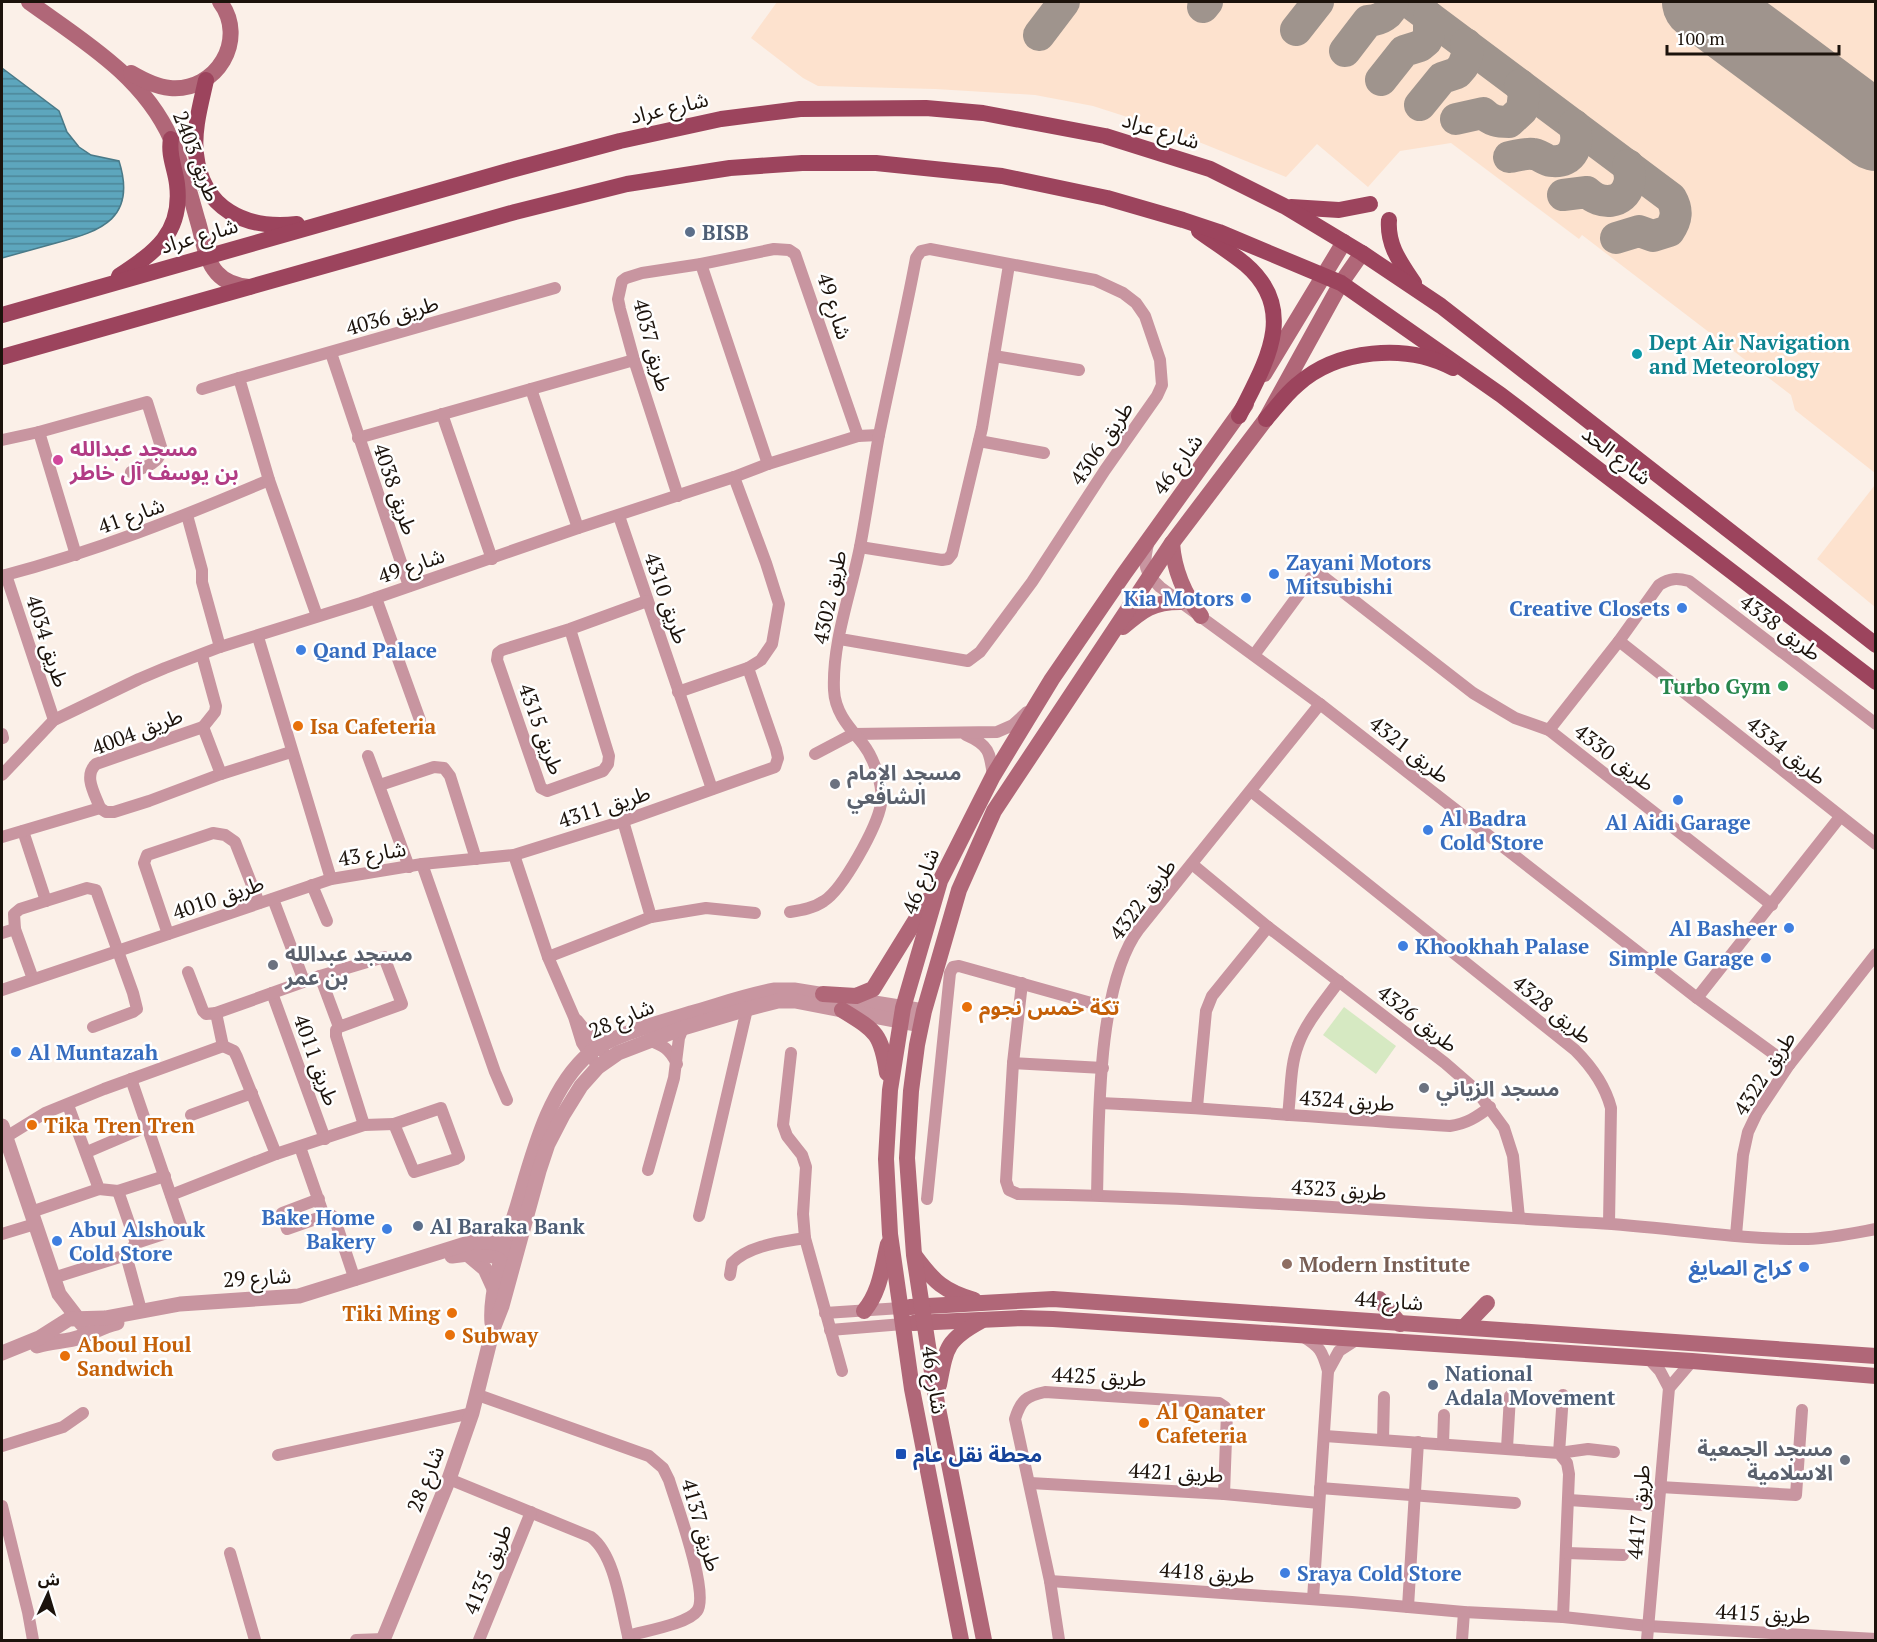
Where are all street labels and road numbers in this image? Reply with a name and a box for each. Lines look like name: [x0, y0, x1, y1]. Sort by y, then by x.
street label: شارع عراد: [627, 84, 711, 132]
street label: شارع عراد: [1118, 105, 1203, 157]
street label: طريق 2403: [167, 107, 227, 205]
street label: شارع عراد: [157, 211, 242, 261]
street label: شارع 49: [809, 269, 859, 343]
street label: طريق 4036: [342, 288, 442, 342]
street label: طريق 4037: [627, 295, 679, 395]
street label: طريق 4306: [1063, 396, 1139, 490]
street label: شارع الحد: [1575, 419, 1658, 493]
street label: شارع 46: [1146, 428, 1210, 501]
street label: طريق 4038: [367, 440, 425, 538]
street label: شارع 41: [94, 490, 169, 542]
street label: شارع 49: [374, 541, 449, 591]
street label: طريق 4302: [805, 548, 853, 646]
street label: طريق 4310: [638, 549, 696, 647]
street label: طريق 4338: [1735, 587, 1827, 667]
street label: طريق 4034: [20, 591, 76, 691]
street label: طريق 4315: [513, 680, 571, 778]
street label: طريق 4004: [88, 701, 186, 761]
street label: طريق 4321: [1364, 709, 1456, 789]
street label: طريق 4334: [1741, 709, 1833, 791]
street label: طريق 4330: [1569, 717, 1661, 797]
street label: طريق 4311: [554, 778, 654, 834]
street label: شارع 43: [336, 834, 408, 874]
street label: شارع 46: [895, 844, 947, 919]
street label: طريق 4322: [1102, 853, 1182, 945]
street label: طريق 4010: [169, 868, 267, 926]
street label: طريق 4328: [1507, 968, 1599, 1050]
street label: طريق 4326: [1372, 978, 1464, 1058]
street label: شارع 28: [584, 992, 659, 1046]
street label: طريق 4011: [288, 1011, 346, 1109]
street label: طريق 4322: [1726, 1026, 1802, 1120]
street label: طريق 4324: [1299, 1083, 1395, 1117]
street label: طريق 4323: [1291, 1172, 1387, 1206]
street label: شارع 29: [222, 1261, 292, 1295]
street label: شارع 44: [1354, 1284, 1424, 1318]
street label: شارع 46: [914, 1344, 954, 1416]
street label: طريق 4425: [1051, 1360, 1147, 1392]
street label: شارع 28: [400, 1442, 452, 1517]
street label: طريق 4421: [1128, 1456, 1224, 1488]
street label: طريق 4417: [1620, 1463, 1656, 1561]
street label: طريق 4137: [675, 1475, 729, 1575]
street label: طريق 4135: [456, 1520, 518, 1618]
street label: طريق 4418: [1159, 1555, 1255, 1589]
street label: طريق 4415: [1715, 1597, 1811, 1629]

